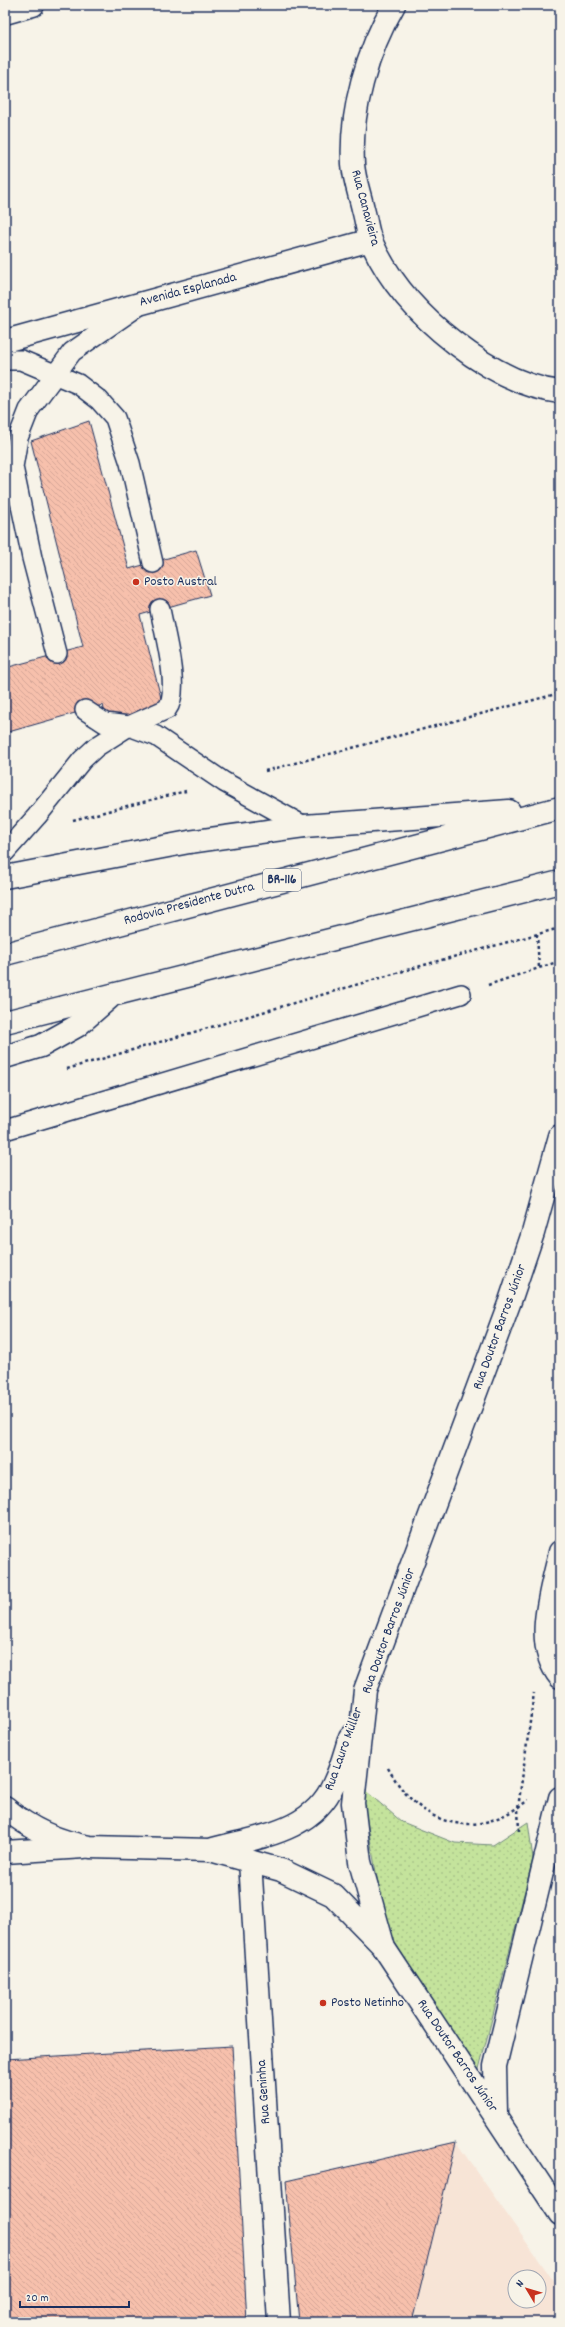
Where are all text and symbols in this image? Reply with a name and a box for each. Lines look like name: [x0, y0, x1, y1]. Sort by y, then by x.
street label: Rua Canavieira: [345, 168, 385, 249]
street label: Avenida Esplanada: [137, 267, 239, 313]
place label: Posto Austral: [144, 572, 218, 592]
marker: Posto Austral: [131, 577, 141, 587]
road number: BR-116: [263, 869, 301, 891]
street label: Rodovia Presidente Dutra: [122, 877, 257, 931]
street label: Rua Doutor Barros Júnior: [468, 1261, 532, 1393]
street label: Rua Doutor Barros Júnior: [357, 1565, 421, 1697]
street label: Rua Lauro Müller: [320, 1704, 369, 1794]
place label: Posto Netinho: [331, 1993, 404, 2013]
street label: Rua Doutor Barros Júnior: [412, 1996, 503, 2117]
marker: Posto Netinho: [318, 1998, 328, 2008]
street label: Rua Geninha: [252, 2059, 276, 2125]
north arrow: [507, 2269, 547, 2309]
text: N: [513, 2277, 529, 2291]
scale bar: [20, 2283, 129, 2309]
text: 20 m: [26, 2290, 49, 2307]

